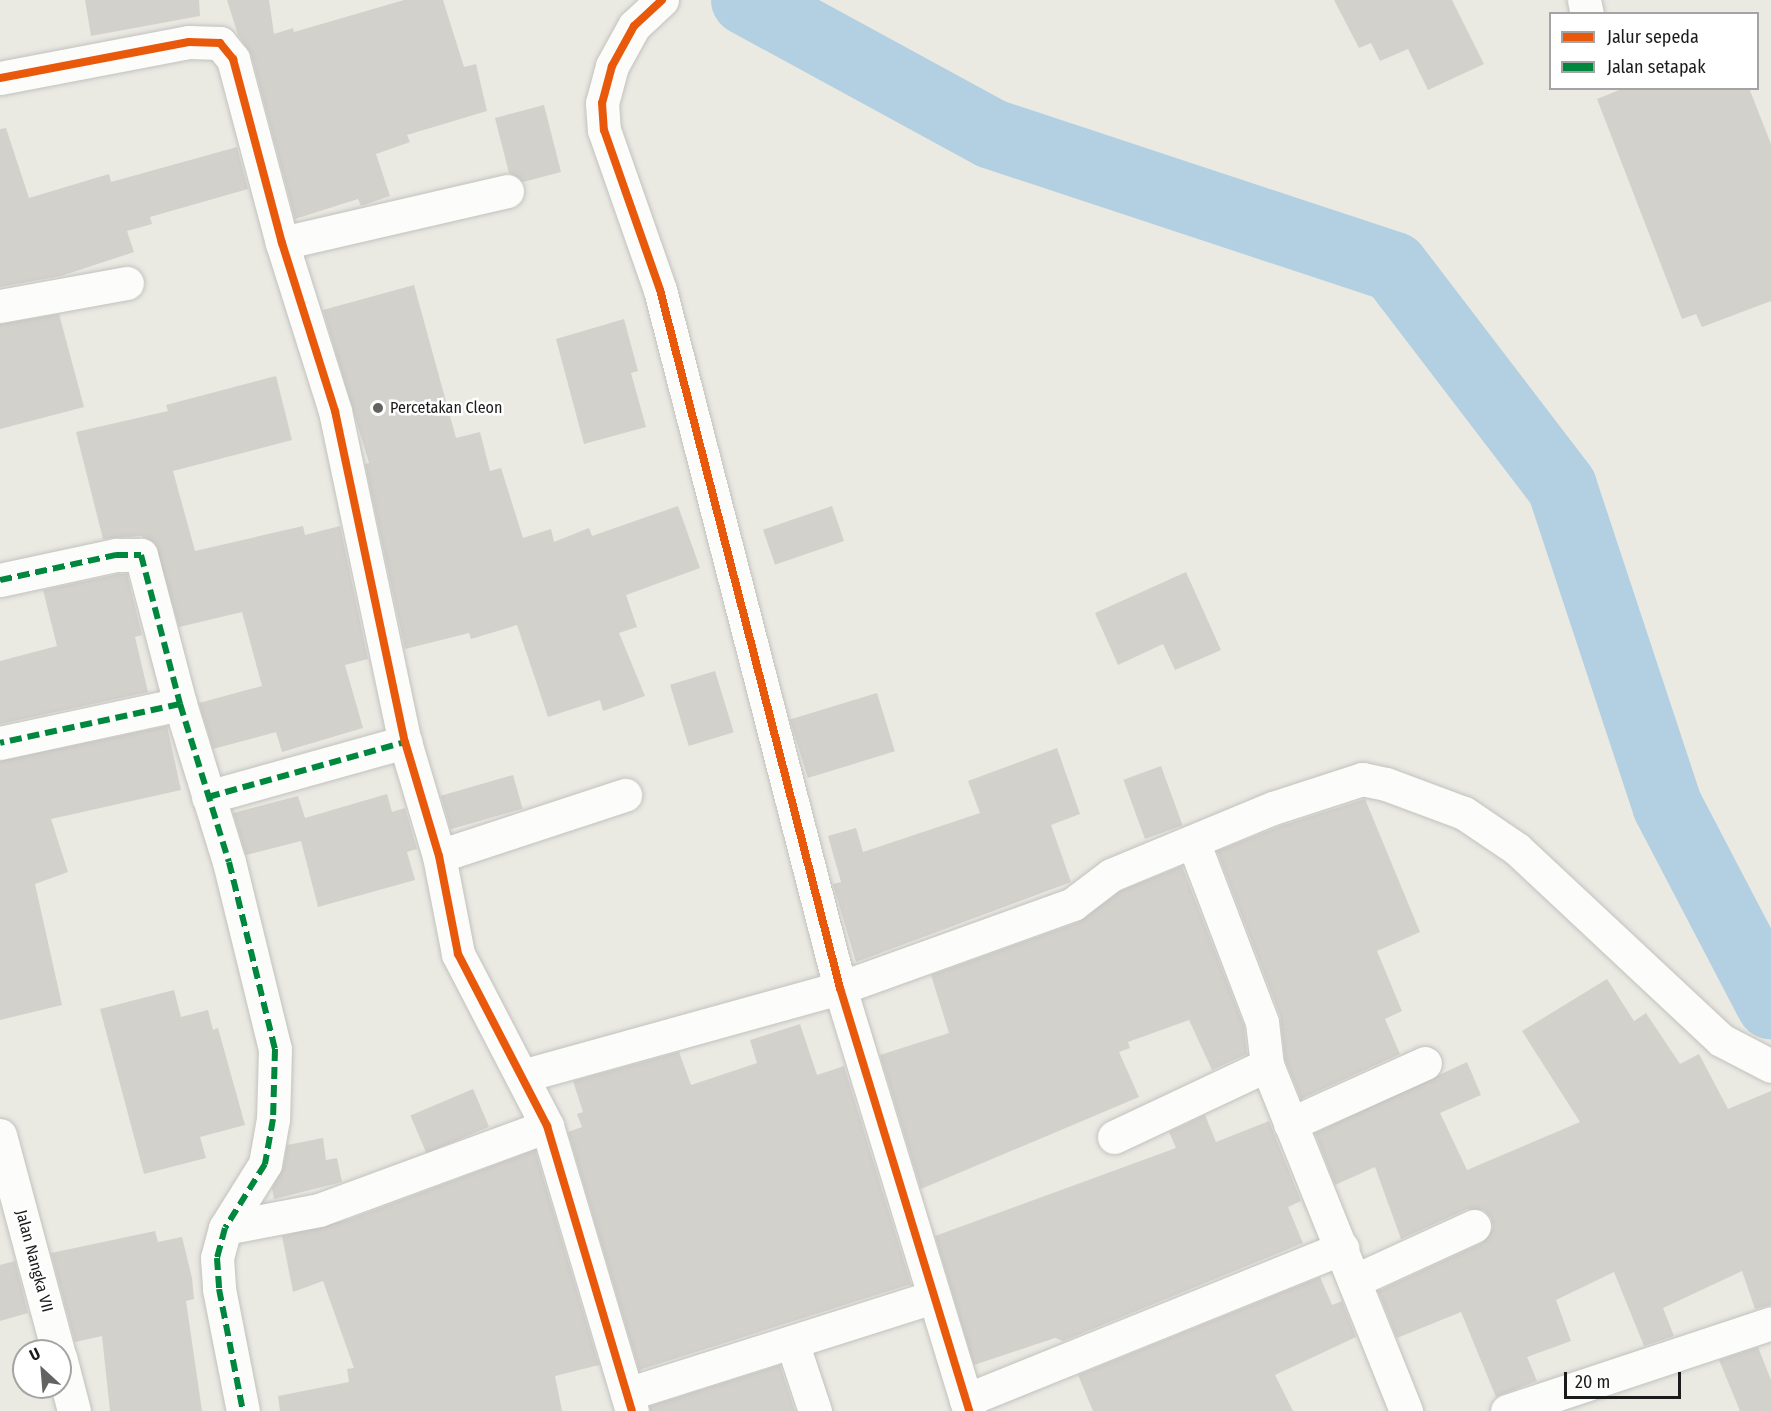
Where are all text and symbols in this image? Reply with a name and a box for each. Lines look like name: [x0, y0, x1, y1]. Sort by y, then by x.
legend: [1549, 12, 1759, 90]
text: Jalur sepeda: [1607, 26, 1699, 48]
text: Jalan setapak: [1607, 56, 1706, 78]
place label: Percetakan Cleon: [390, 398, 502, 418]
marker: Percetakan Cleon: [371, 401, 385, 415]
street label: Jalan Nangka VII: [11, 1208, 57, 1314]
north arrow: [12, 1339, 72, 1399]
text: U: [26, 1344, 43, 1365]
scale bar: [1567, 1360, 1684, 1398]
text: 20 m: [1575, 1371, 1610, 1393]

